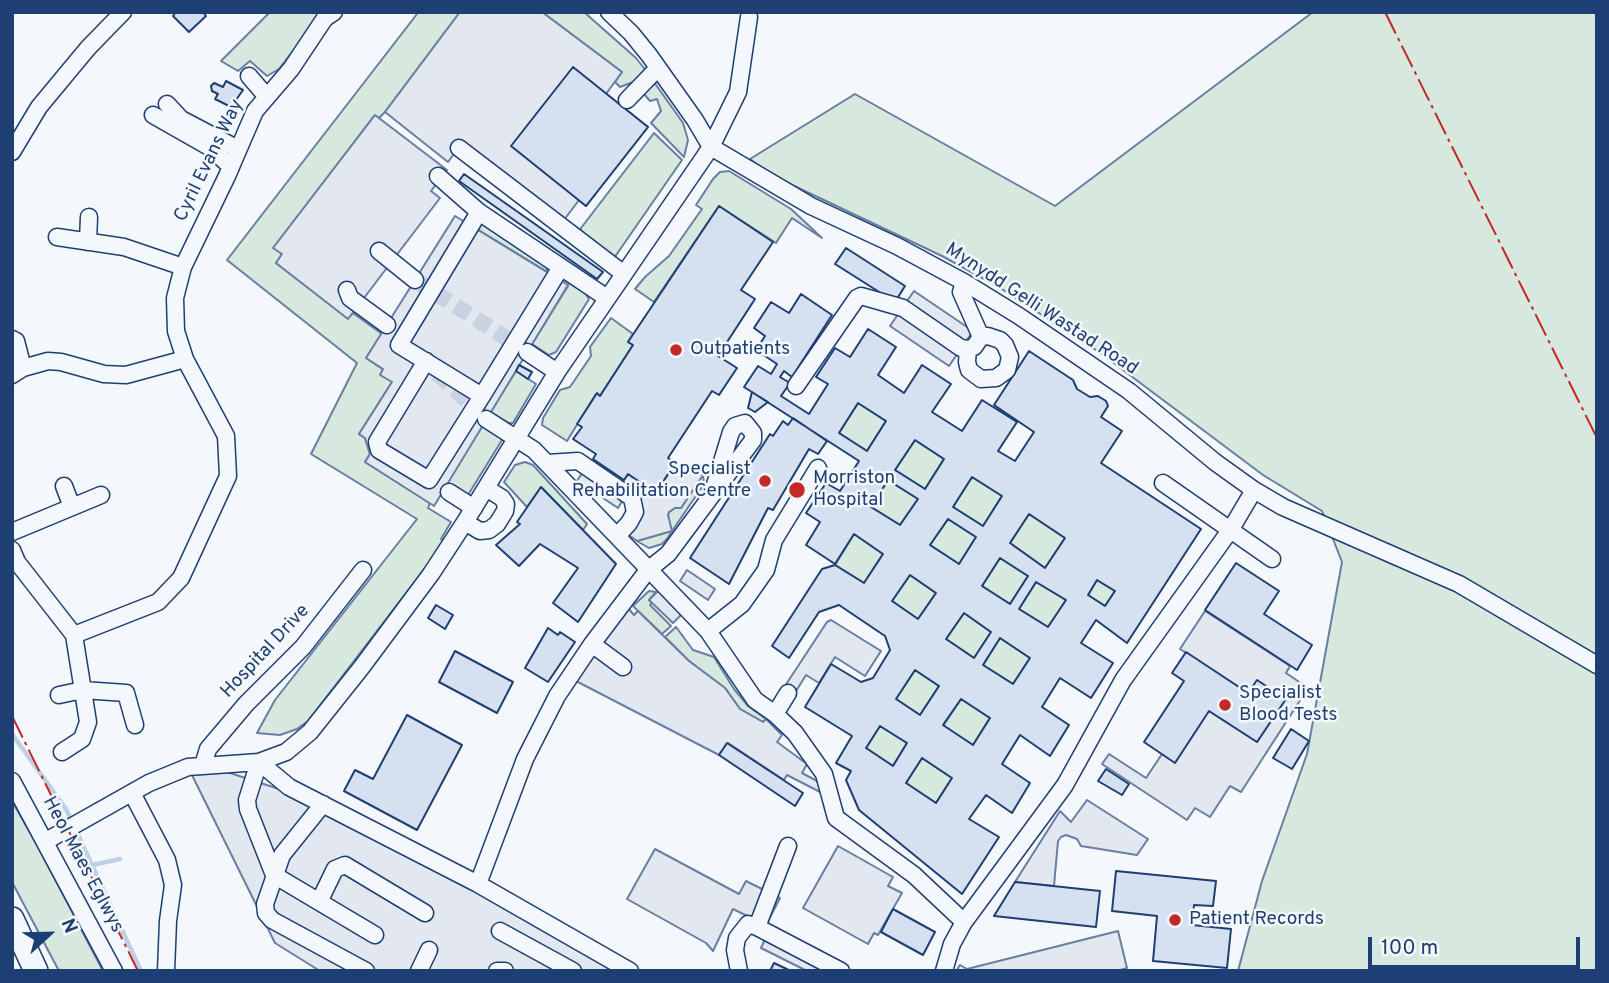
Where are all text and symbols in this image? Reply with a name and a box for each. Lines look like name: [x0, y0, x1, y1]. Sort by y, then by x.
street label: Cyril Evans Way: [171, 96, 249, 226]
street label: Mynydd Gelli Wastad Road: [940, 239, 1142, 381]
place label: Outpatients: [690, 339, 790, 361]
marker: Outpatients: [668, 342, 684, 358]
place label: Specialist Rehabilitation Centre: [572, 459, 751, 503]
place label: Morriston Hospital: [813, 468, 895, 512]
marker: Specialist Rehabilitation Centre: [757, 473, 773, 489]
marker: Morriston Hospital: [787, 480, 807, 500]
street label: Hospital Drive: [217, 600, 315, 704]
place label: Specialist Blood Tests: [1239, 683, 1337, 727]
marker: Specialist Blood Tests: [1217, 697, 1233, 713]
street label: Heol Maes Eglwys: [37, 793, 127, 937]
north arrow: [14, 899, 84, 969]
place label: Patient Records: [1189, 909, 1324, 931]
marker: Patient Records: [1167, 912, 1183, 928]
text: N: [55, 915, 82, 937]
scale bar: [1371, 923, 1583, 967]
text: 100 m: [1381, 935, 1438, 962]

